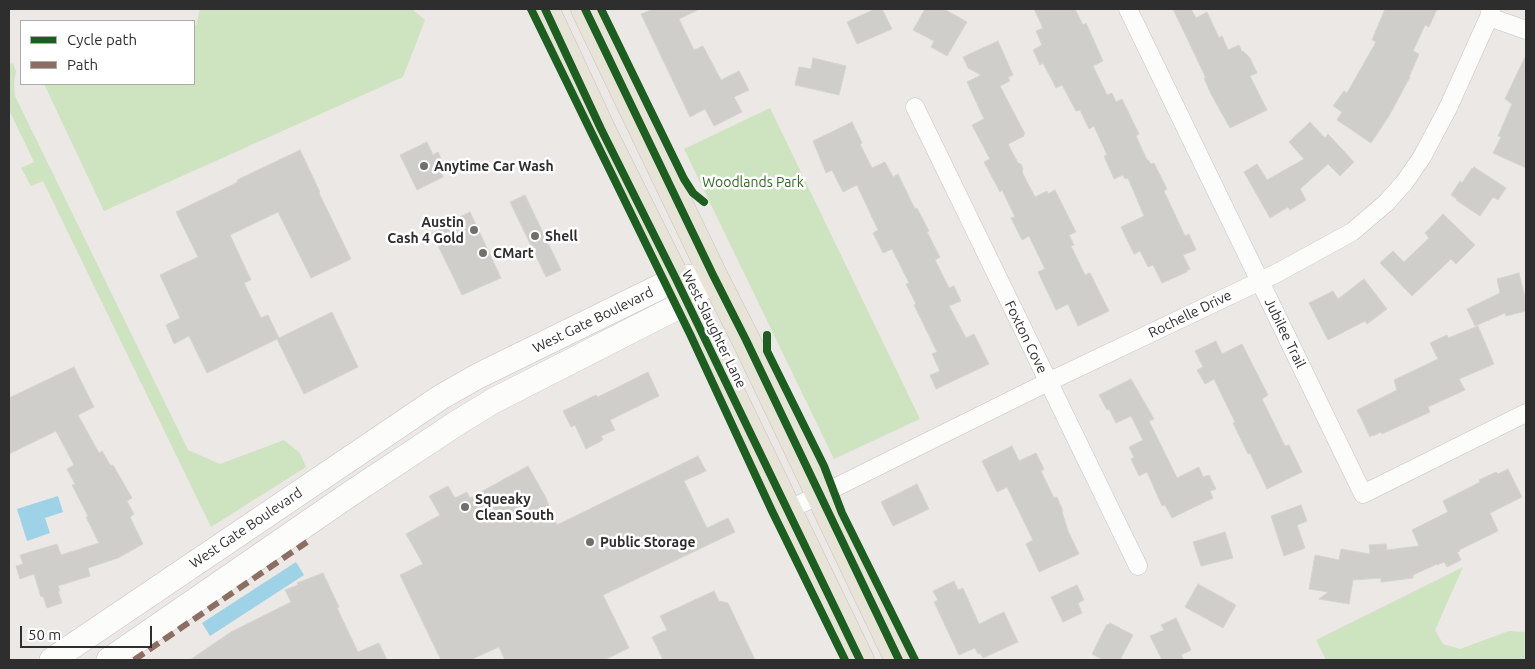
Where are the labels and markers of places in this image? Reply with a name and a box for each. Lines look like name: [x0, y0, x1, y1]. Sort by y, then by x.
place label: Anytime Car Wash: [434, 158, 554, 174]
marker: Anytime Car Wash: [418, 160, 430, 172]
place label: Austin Cash 4 Gold: [387, 214, 464, 246]
marker: Austin Cash 4 Gold: [468, 224, 480, 236]
place label: Shell: [545, 228, 578, 244]
marker: Shell: [529, 230, 541, 242]
place label: CMart: [493, 245, 534, 261]
marker: CMart: [477, 247, 489, 259]
place label: Squeaky Clean South: [475, 491, 554, 524]
marker: Squeaky Clean South: [459, 501, 471, 513]
place label: Public Storage: [600, 534, 696, 550]
marker: Public Storage: [584, 536, 596, 548]

